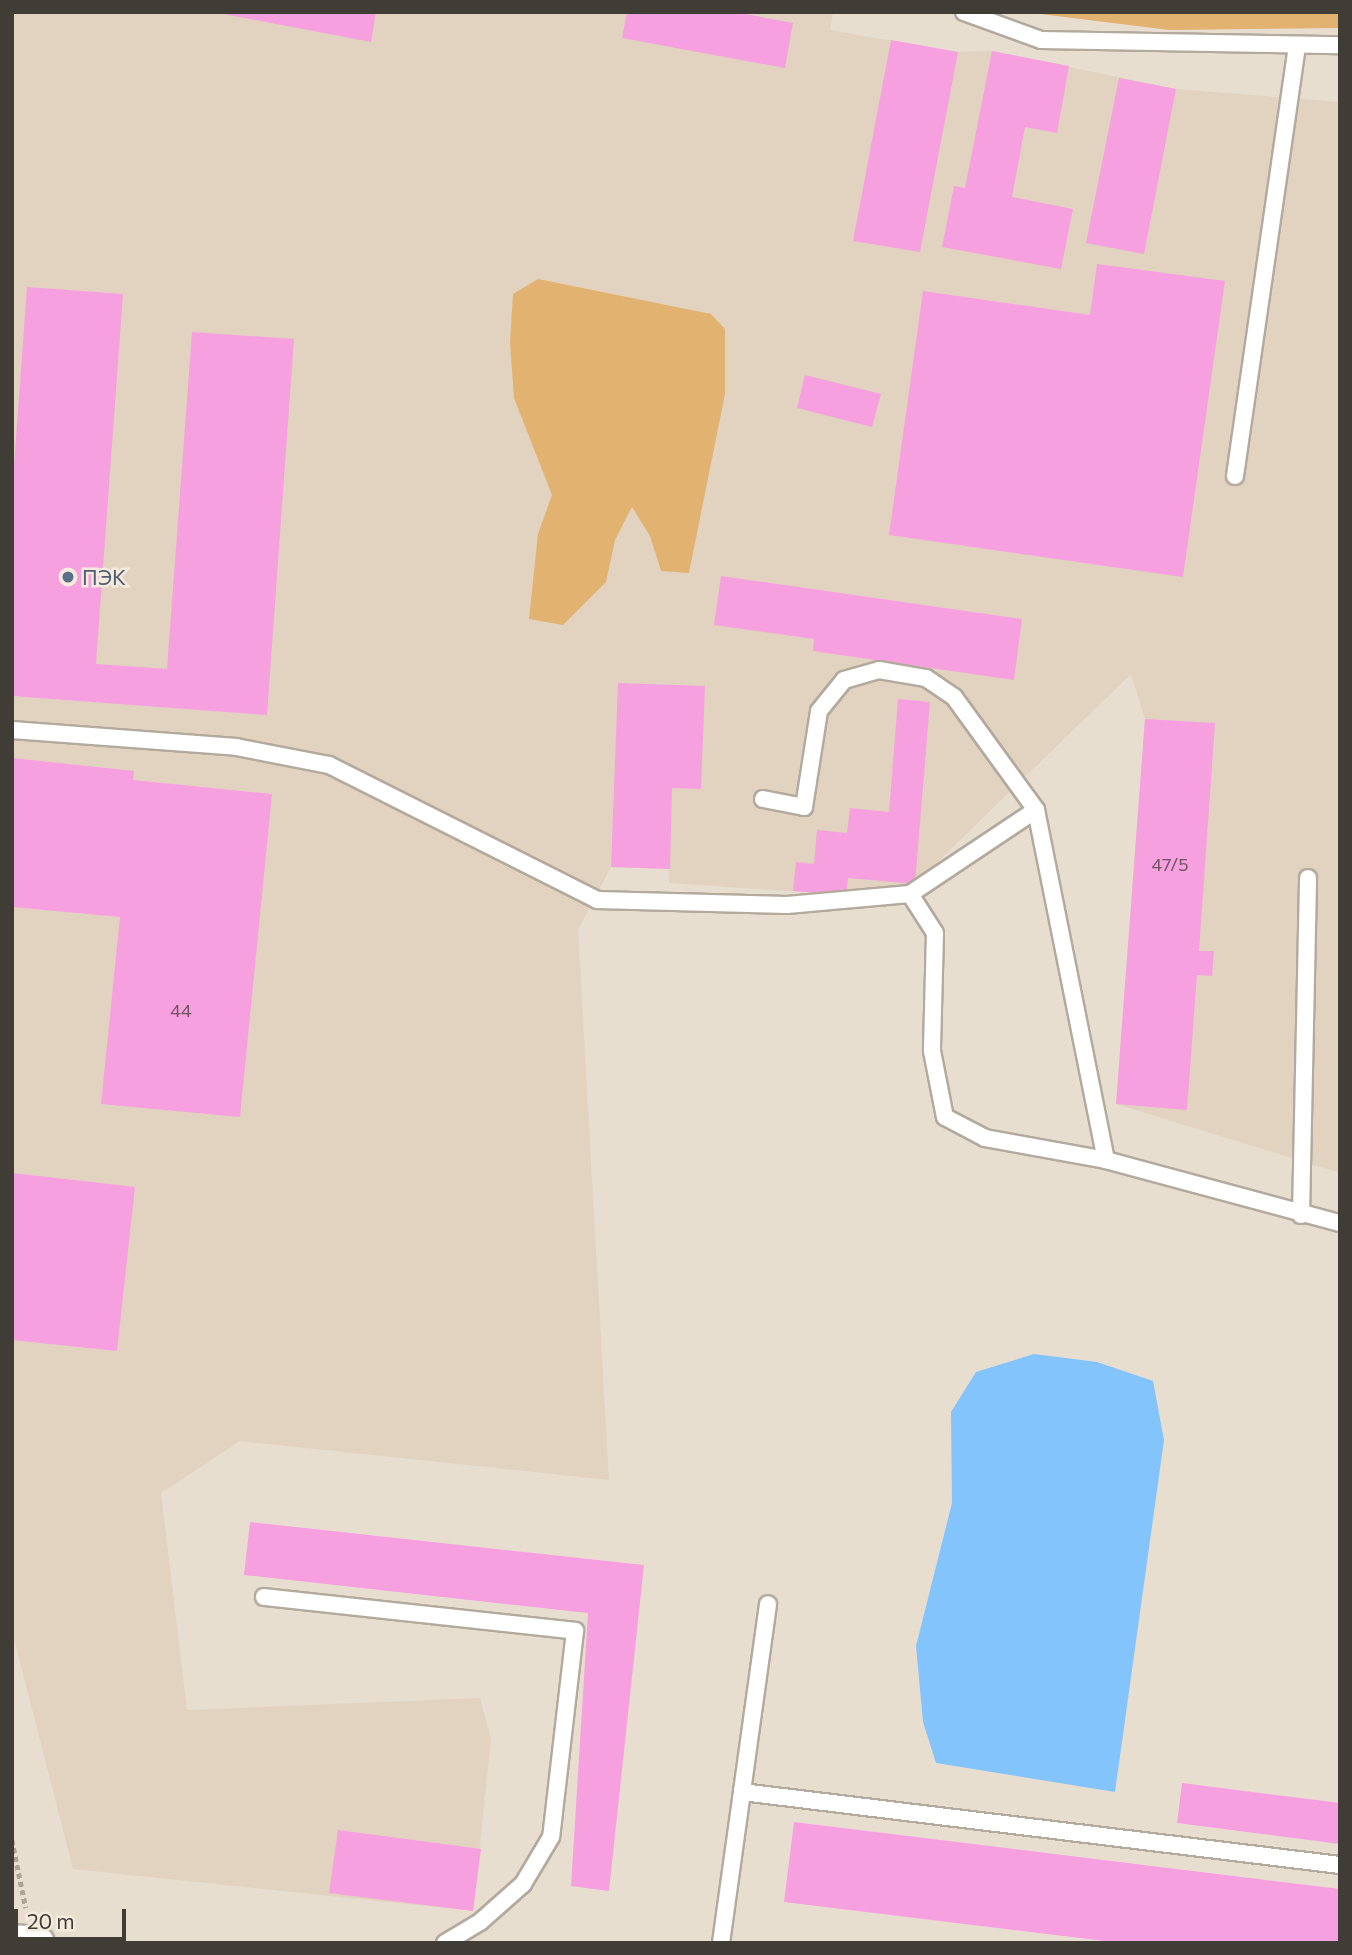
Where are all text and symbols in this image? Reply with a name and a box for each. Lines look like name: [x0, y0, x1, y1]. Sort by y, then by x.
place label: ПЭК: [82, 564, 126, 590]
marker: ПЭК: [60, 569, 76, 585]
house number: 47/5: [1152, 853, 1188, 875]
house number: 44: [170, 999, 192, 1021]
scale bar: [18, 1896, 130, 1940]
text: 20 m: [27, 1908, 75, 1933]

